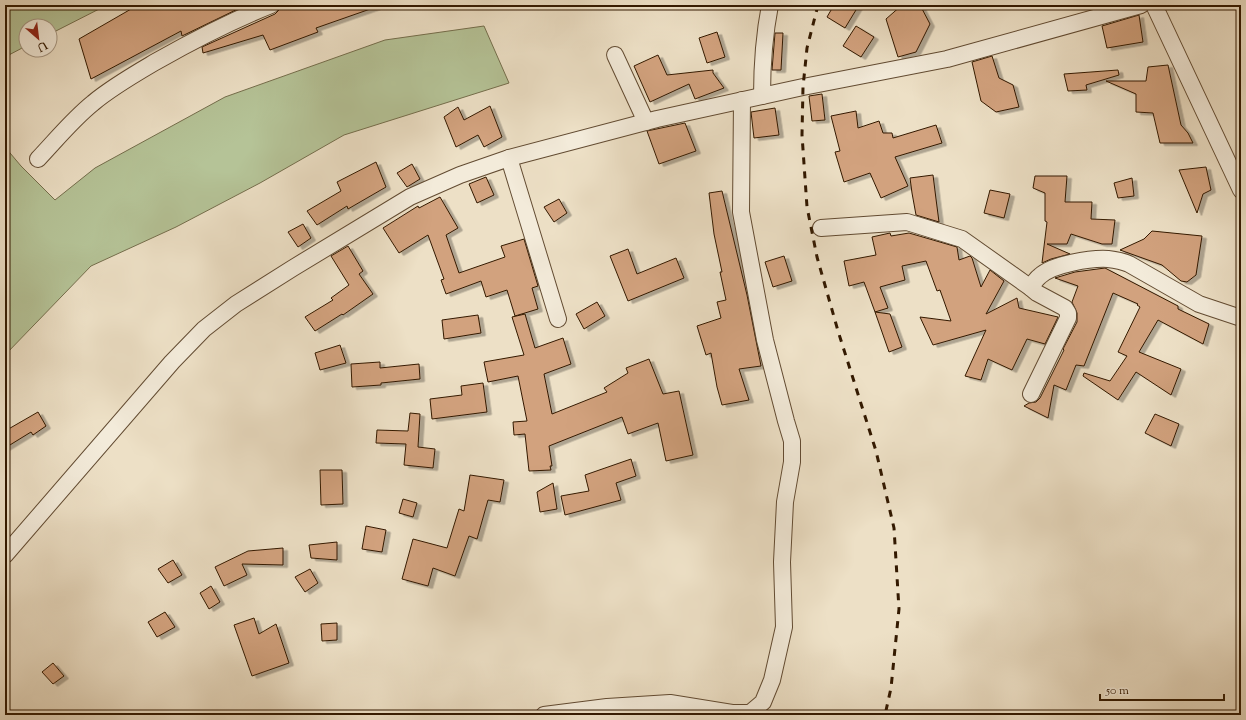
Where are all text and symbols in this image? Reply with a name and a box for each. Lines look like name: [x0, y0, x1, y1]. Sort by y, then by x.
north arrow: [18, 18, 58, 58]
text: U: [34, 36, 51, 55]
scale bar: [1100, 676, 1224, 702]
text: 50 m: [1105, 682, 1129, 700]

